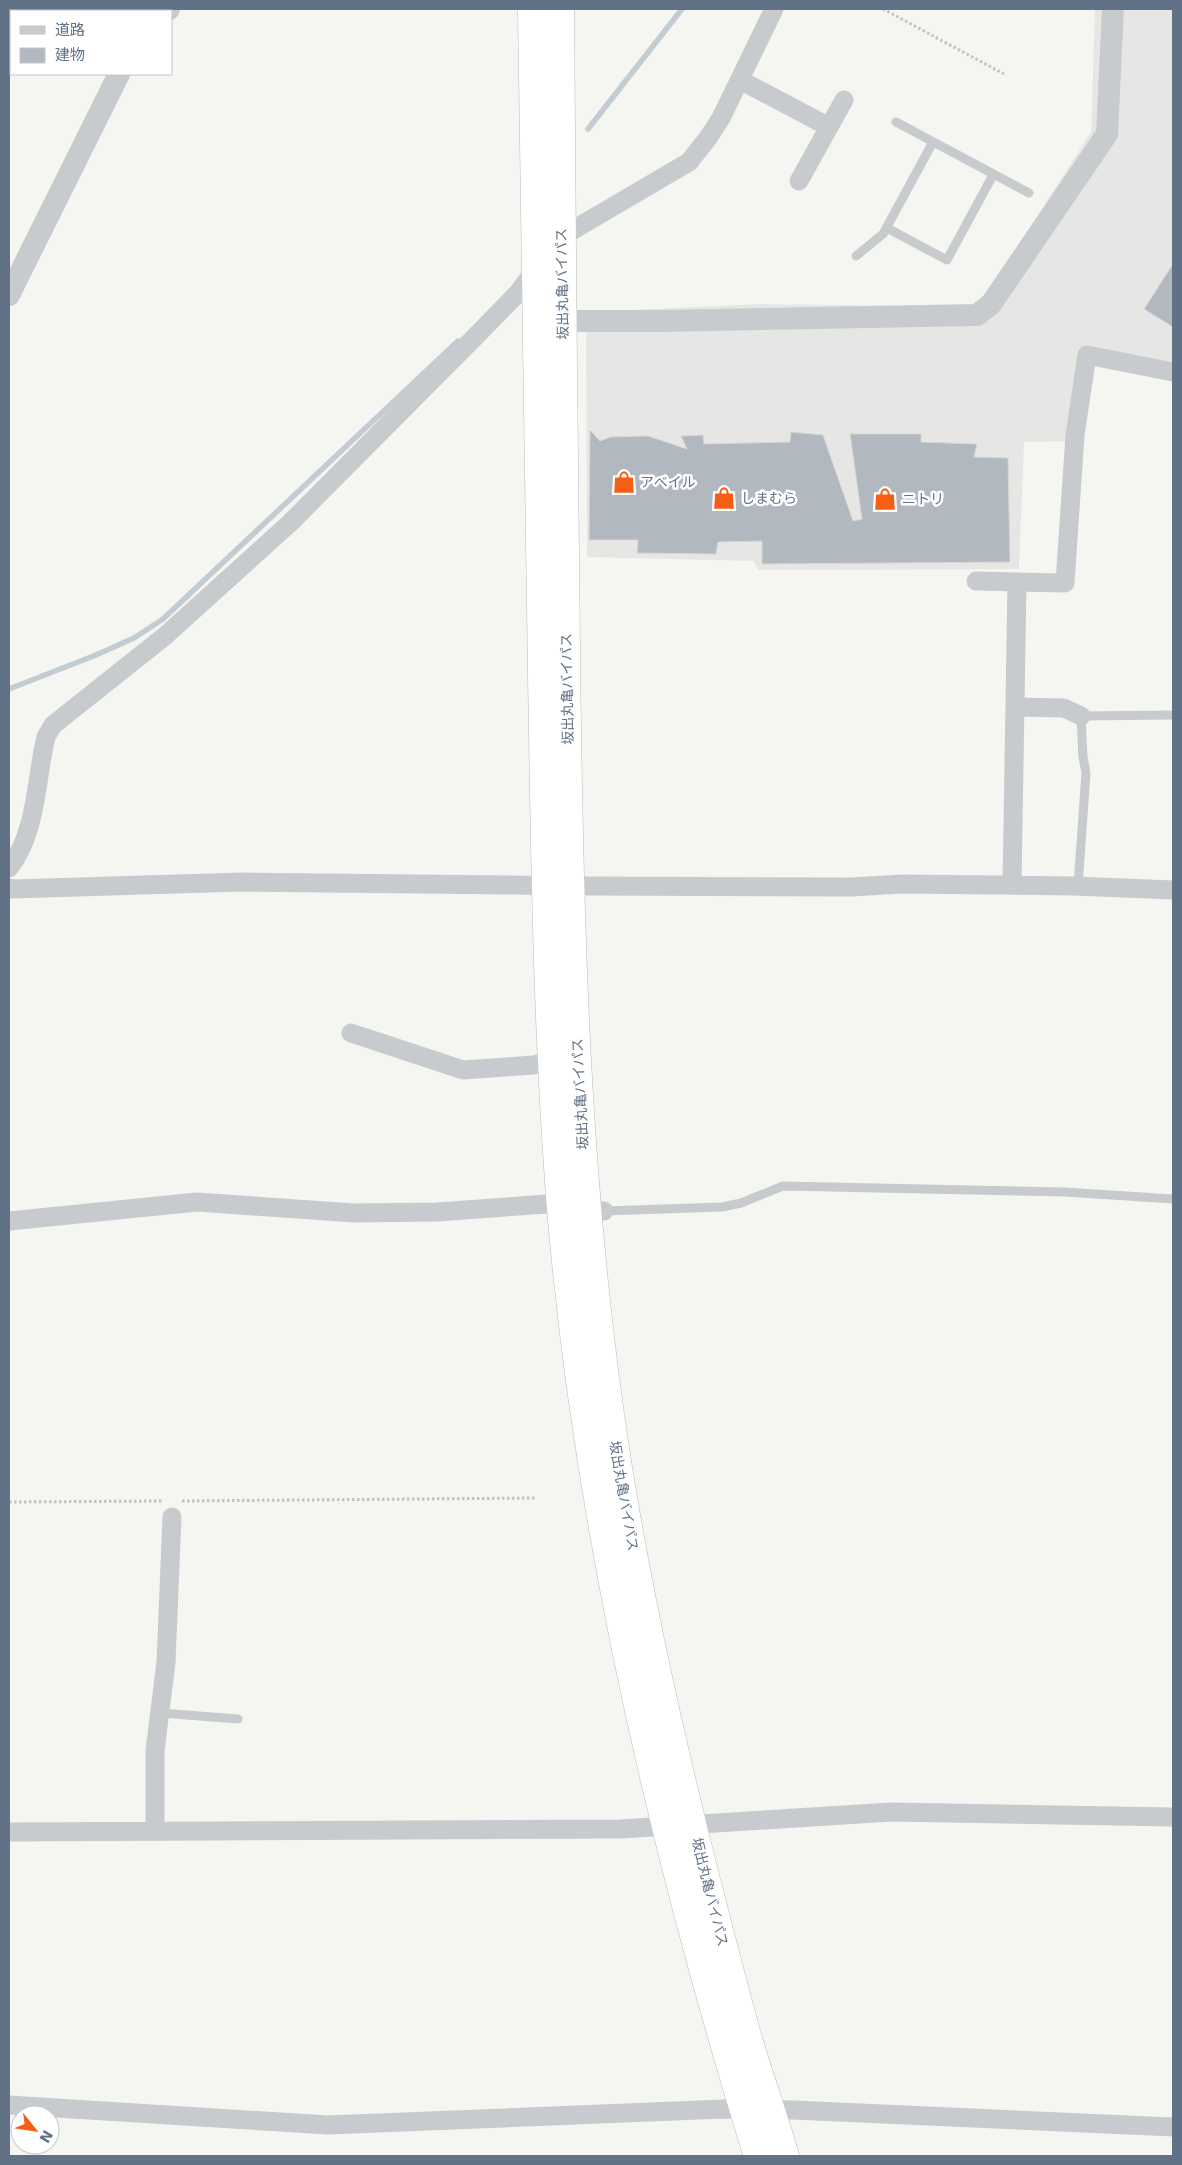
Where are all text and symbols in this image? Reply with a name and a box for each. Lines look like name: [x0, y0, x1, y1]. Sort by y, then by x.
legend: [10, 10, 172, 75]
text: 道路: [55, 21, 85, 39]
text: 建物: [55, 46, 85, 64]
street label: 坂出丸亀バイパス: [553, 228, 571, 340]
shop icon: アベイル: [611, 469, 637, 495]
place label: アベイル: [640, 474, 696, 490]
shop icon: しまむら: [711, 485, 737, 511]
shop icon: ニトリ: [872, 486, 898, 512]
place label: しまむら: [741, 490, 797, 506]
place label: ニトリ: [902, 491, 944, 507]
street label: 坂出丸亀バイパス: [558, 633, 576, 745]
street label: 坂出丸亀バイパス: [569, 1038, 591, 1150]
street label: 坂出丸亀バイパス: [606, 1440, 642, 1552]
street label: 坂出丸亀バイパス: [689, 1836, 731, 1948]
north arrow: [10, 2105, 60, 2155]
text: N: [36, 2127, 56, 2146]

